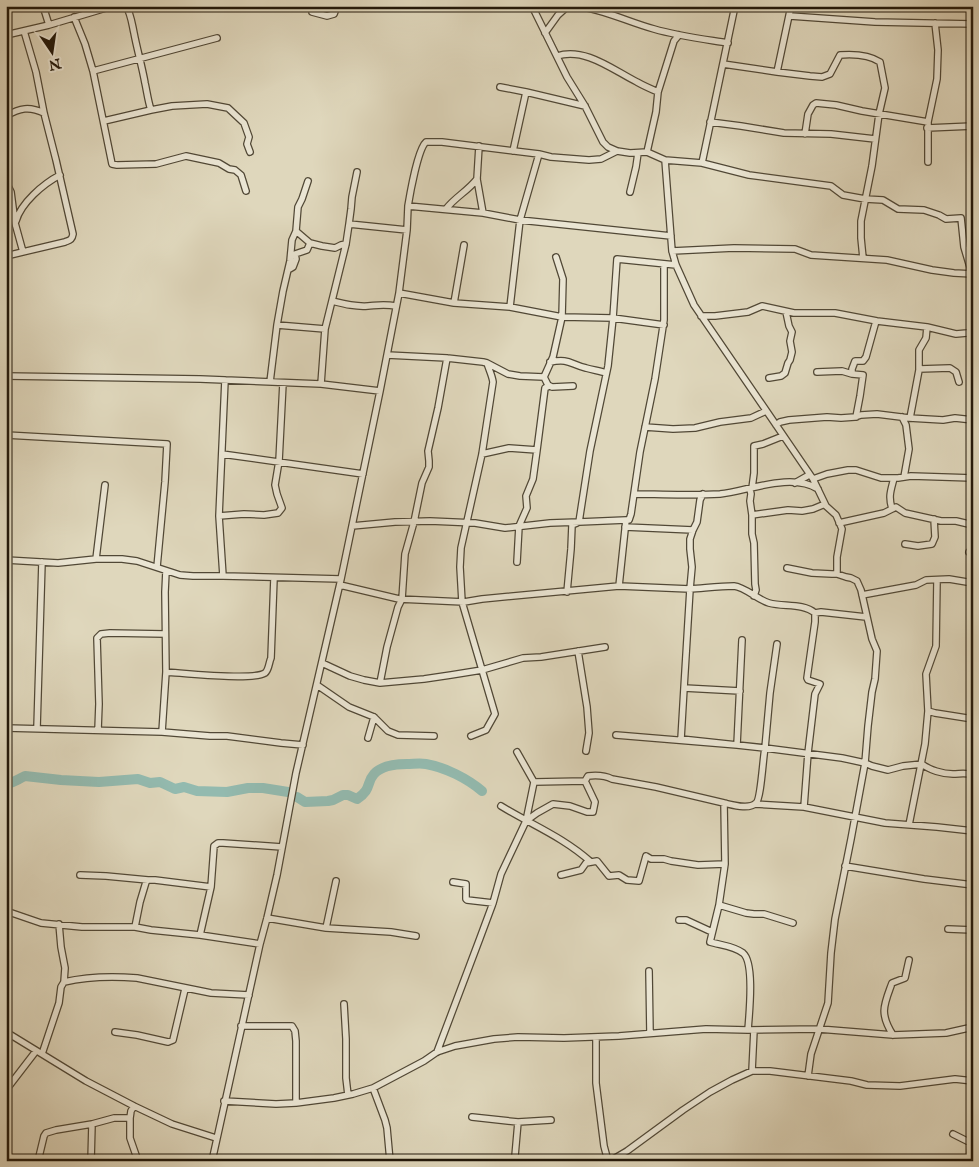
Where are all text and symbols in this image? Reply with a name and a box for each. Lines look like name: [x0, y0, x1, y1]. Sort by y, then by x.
north arrow: [28, 28, 78, 78]
text: N: [47, 53, 64, 74]

